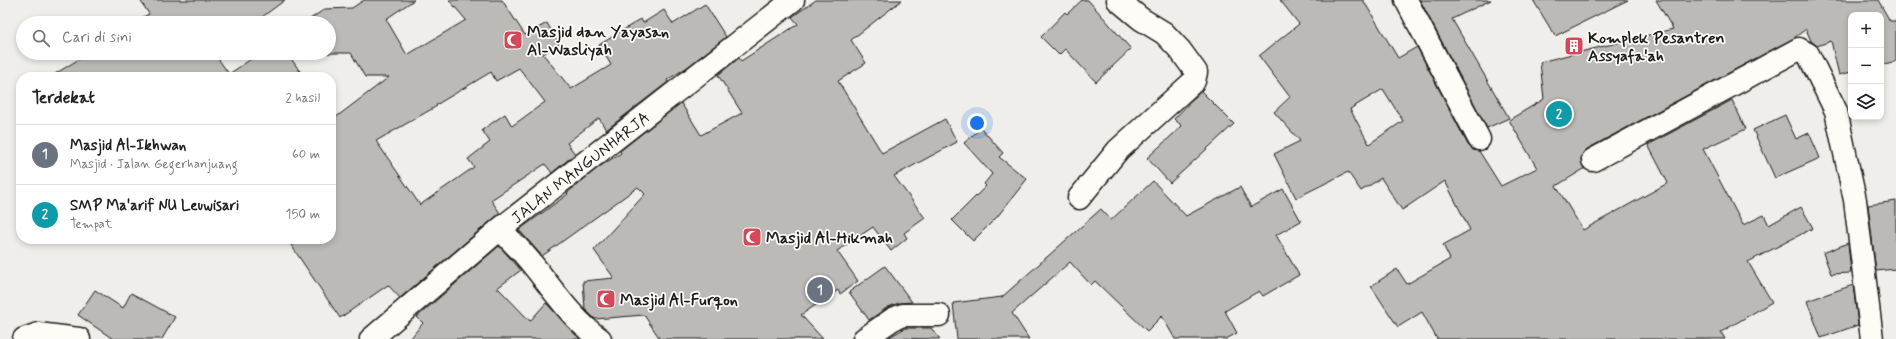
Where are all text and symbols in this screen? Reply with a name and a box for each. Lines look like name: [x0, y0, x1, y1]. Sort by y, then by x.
map controls: [1848, 12, 1884, 120]
button: +: [1848, 12, 1884, 48]
search box: [16, 16, 336, 60]
place label: Masjid dan Yayasan Al-Wasliyah: [527, 22, 669, 61]
icon: search: [30, 27, 52, 49]
text: Cari di sini: [62, 28, 132, 48]
place label: Komplek Pesantren Assyafa'ah: [1588, 28, 1724, 67]
mosque icon: Masjid dan Yayasan Al-Wasliyah: [502, 29, 524, 51]
building icon: Komplek Pesantren Assyafa'ah: [1563, 35, 1585, 57]
button: −: [1848, 48, 1884, 84]
button: layers: [1848, 84, 1884, 120]
text: Terdekat: [32, 87, 95, 109]
text: 2 hasil: [286, 90, 320, 107]
pin: 2: [1546, 99, 1572, 129]
street label: JALAN MANGUNHARJA: [507, 107, 655, 229]
your location: [967, 113, 987, 133]
text: Masjid Al-Ikhwan: [70, 136, 186, 156]
text: 1: [42, 146, 48, 163]
text: 60 m: [292, 146, 320, 163]
text: Masjid · Jalan Gegerhanjuang: [70, 156, 238, 173]
text: SMP Ma'arif NU Leuwisari: [70, 196, 239, 216]
text: 2: [42, 206, 48, 223]
text: 150 m: [286, 206, 320, 223]
text: Tempat: [70, 216, 112, 233]
mosque icon: Masjid Al-Hikmah: [741, 226, 763, 248]
place label: Masjid Al-Hikmah: [766, 228, 893, 249]
pin: 1: [807, 275, 833, 305]
mosque icon: Masjid Al-Furqon: [595, 288, 617, 310]
place label: Masjid Al-Furqon: [620, 290, 738, 311]

